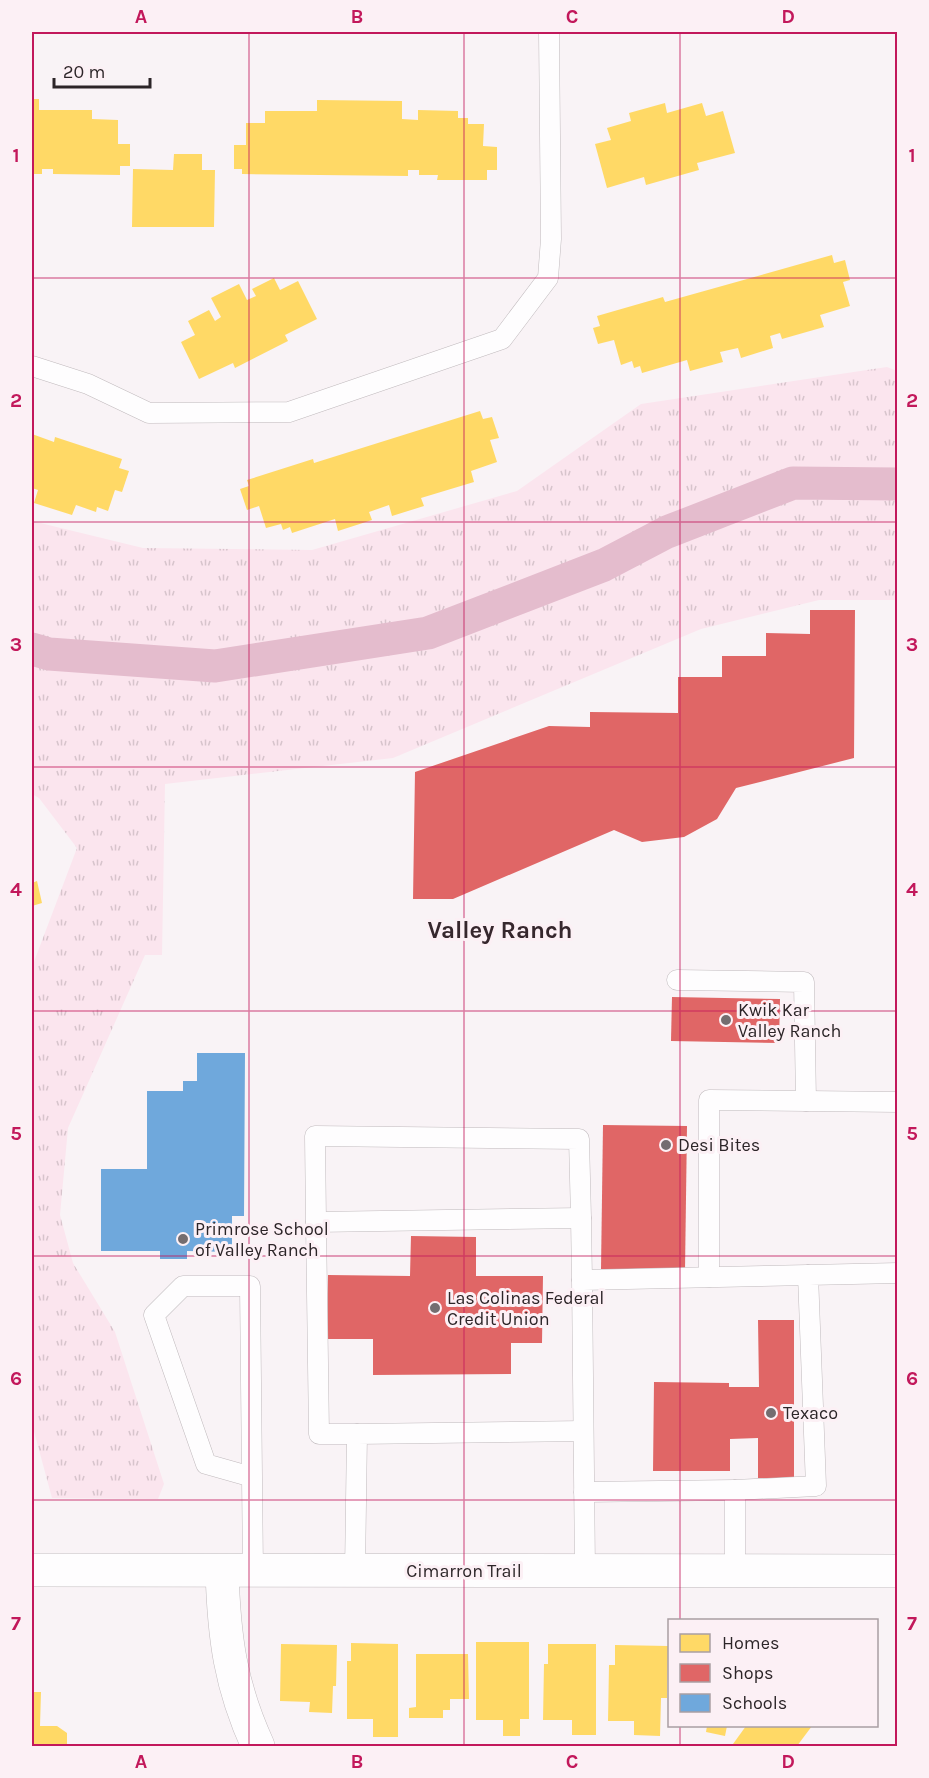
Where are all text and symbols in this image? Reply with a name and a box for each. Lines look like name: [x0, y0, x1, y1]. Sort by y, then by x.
text: A: [135, 5, 148, 28]
text: B: [351, 5, 363, 28]
text: C: [566, 5, 578, 28]
text: D: [781, 5, 795, 28]
scale bar: [54, 51, 150, 89]
text: 20 m: [63, 61, 105, 83]
text: 1: [12, 144, 20, 167]
text: 1: [908, 144, 916, 167]
text: 2: [10, 389, 22, 412]
text: 2: [906, 389, 918, 412]
text: 3: [10, 633, 22, 656]
text: 3: [906, 633, 918, 656]
text: 4: [10, 878, 22, 901]
text: 4: [906, 878, 918, 901]
district label: Valley Ranch: [427, 916, 573, 944]
place label: Kwik Kar Valley Ranch: [738, 999, 841, 1042]
marker: Kwik Kar Valley Ranch: [719, 1013, 733, 1027]
text: 5: [10, 1122, 22, 1145]
text: 5: [906, 1122, 918, 1145]
place label: Desi Bites: [678, 1134, 760, 1156]
marker: Desi Bites: [659, 1138, 673, 1152]
place label: Primrose School of Valley Ranch: [195, 1218, 329, 1261]
marker: Primrose School of Valley Ranch: [176, 1232, 190, 1246]
place label: Las Colinas Federal Credit Union: [447, 1287, 604, 1330]
marker: Las Colinas Federal Credit Union: [428, 1301, 442, 1315]
text: 6: [10, 1367, 22, 1390]
text: 6: [906, 1367, 918, 1390]
place label: Texaco: [783, 1402, 838, 1424]
marker: Texaco: [764, 1406, 778, 1420]
street label: Cimarron Trail: [406, 1560, 522, 1582]
text: 7: [11, 1612, 21, 1635]
text: 7: [907, 1612, 917, 1635]
legend: [668, 1619, 878, 1727]
text: Homes: [722, 1632, 779, 1654]
text: Shops: [722, 1662, 774, 1684]
text: Schools: [722, 1692, 787, 1714]
text: A: [135, 1750, 148, 1773]
text: B: [351, 1750, 363, 1773]
text: C: [566, 1750, 578, 1773]
text: D: [781, 1750, 795, 1773]

